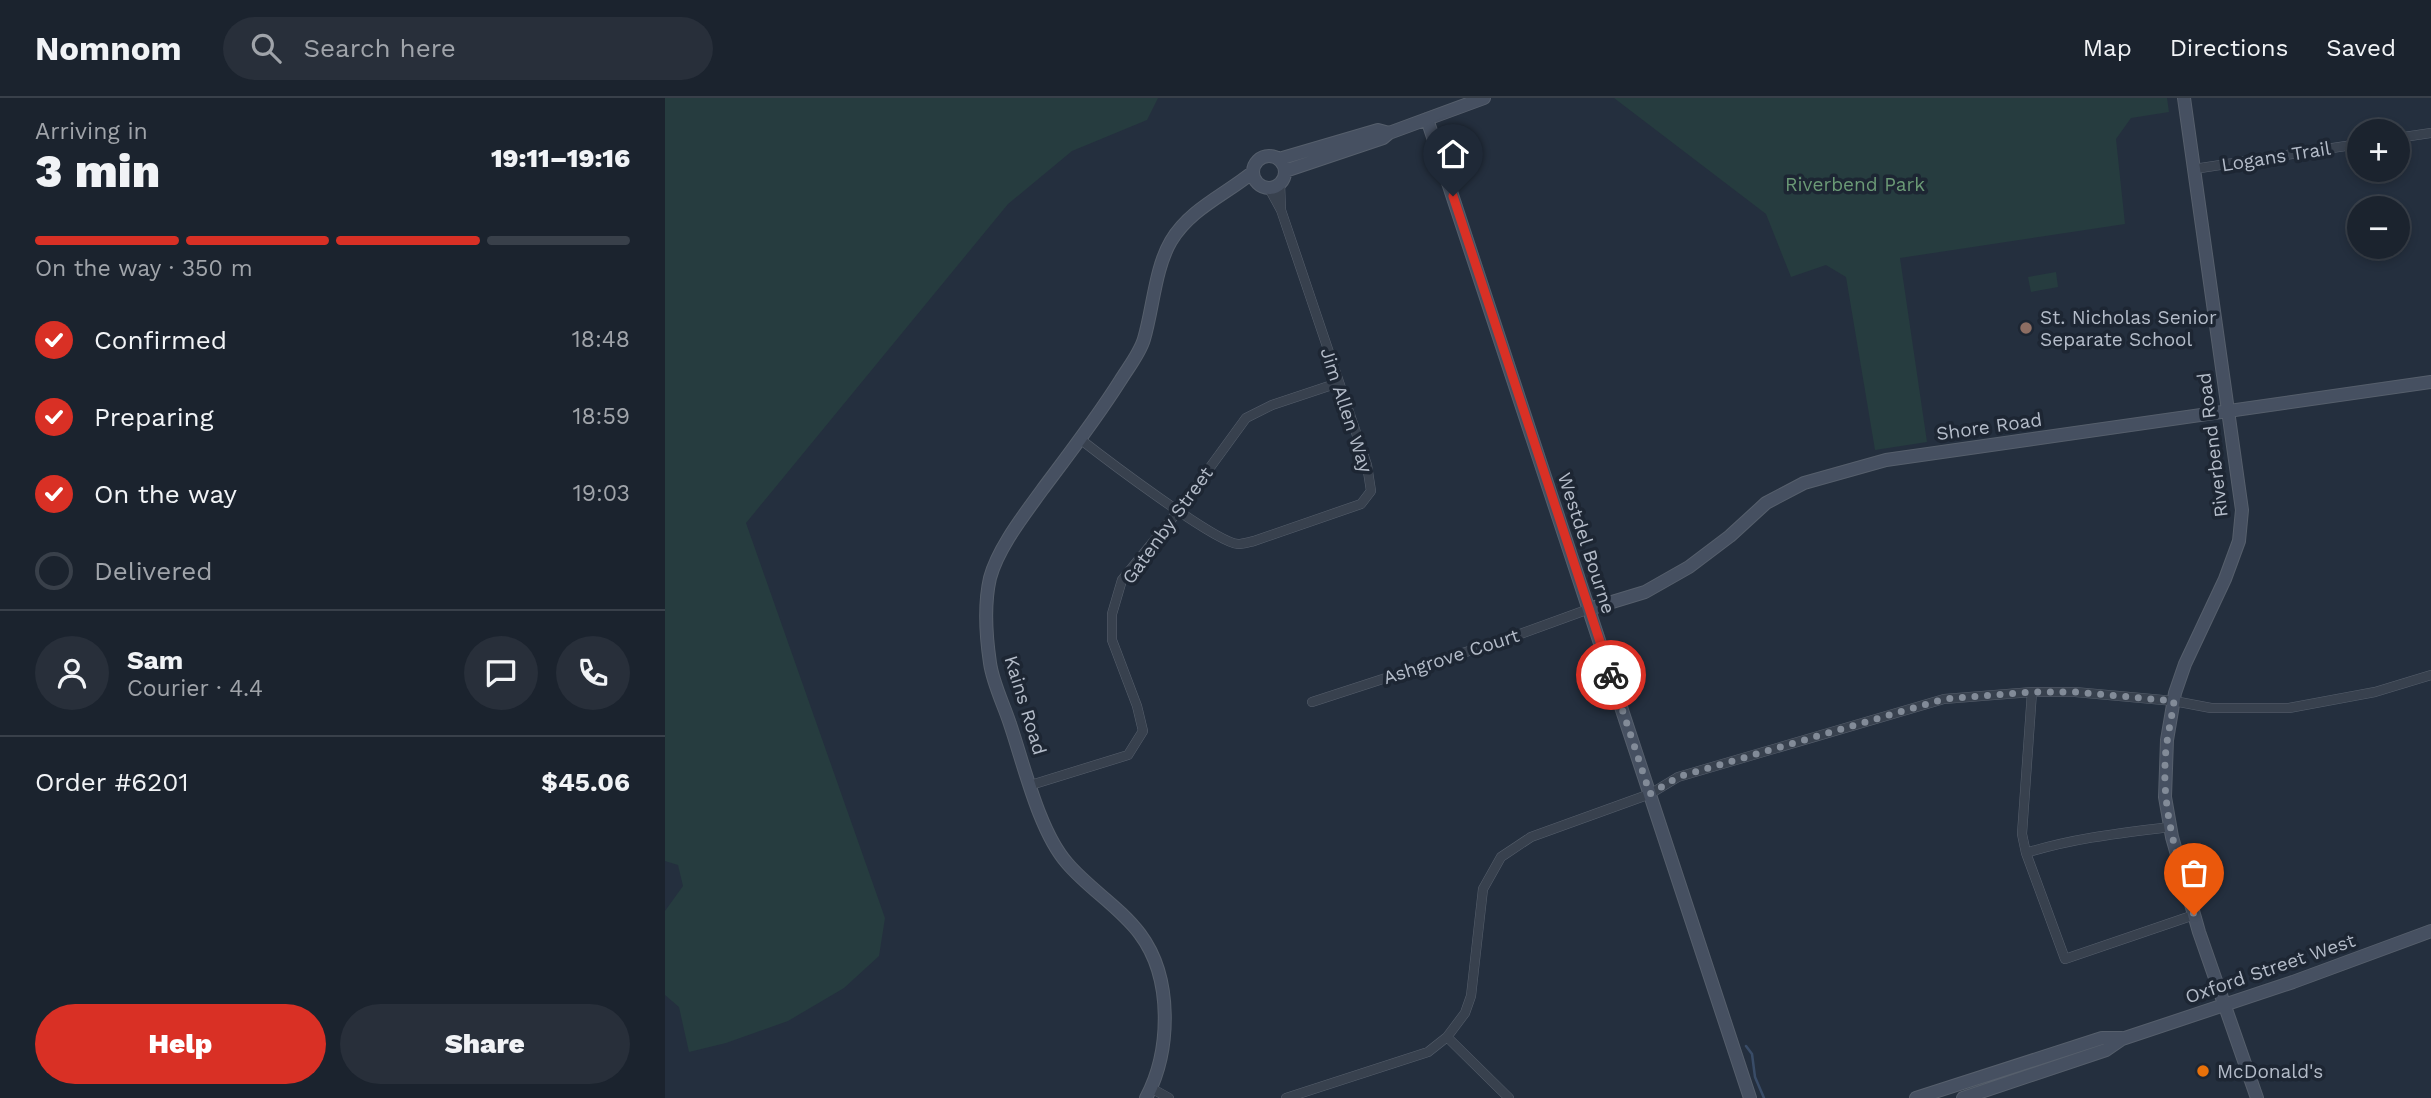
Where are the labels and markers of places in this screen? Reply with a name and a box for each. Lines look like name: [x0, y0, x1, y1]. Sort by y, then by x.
pin: [1423, 124, 1483, 196]
place label: St. Nicholas Senior Separate School: [2040, 306, 2217, 351]
marker: St. Nicholas Senior Separate School: [2018, 320, 2034, 336]
pin: [2164, 843, 2224, 915]
place label: McDonald's: [2217, 1060, 2323, 1083]
marker: McDonald's: [2195, 1063, 2211, 1079]

